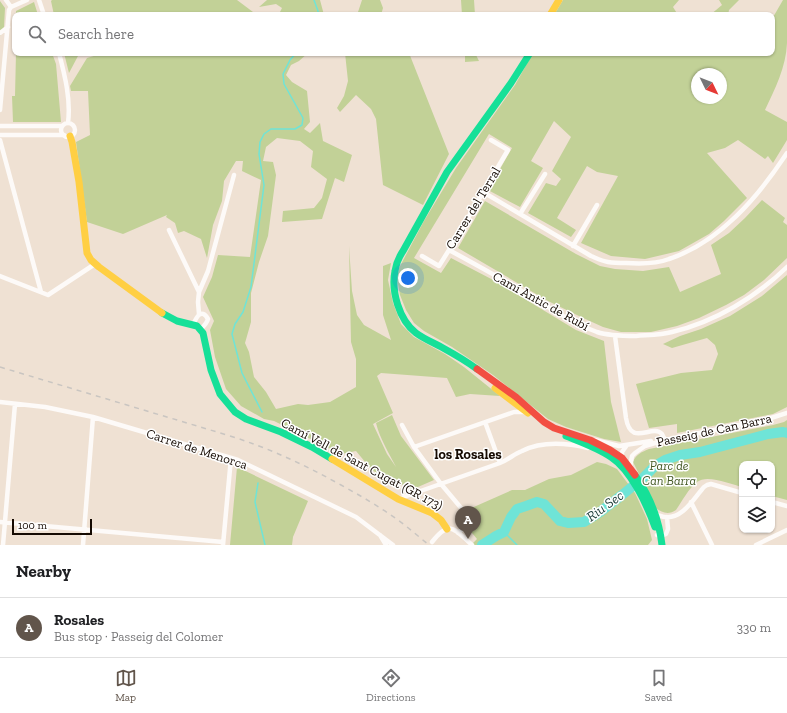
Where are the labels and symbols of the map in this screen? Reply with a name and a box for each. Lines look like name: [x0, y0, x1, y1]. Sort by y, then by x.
north arrow: [691, 68, 727, 104]
street label: Carrer del Terral: [443, 164, 504, 252]
your location: [398, 268, 418, 288]
street label: Camí Antic de Rubí: [490, 268, 592, 334]
street label: Passeig de Can Barra: [655, 410, 774, 450]
street label: Camí Vell de Sant Cugat (GR 173): [279, 415, 446, 513]
street label: Carrer de Menorca: [145, 426, 250, 473]
district label: los Rosales: [434, 446, 502, 463]
park label: Parc de Can Barra: [642, 458, 696, 488]
water label: Riu Sec: [583, 487, 627, 525]
pin: A: [455, 506, 481, 539]
scale bar: [12, 517, 92, 536]

